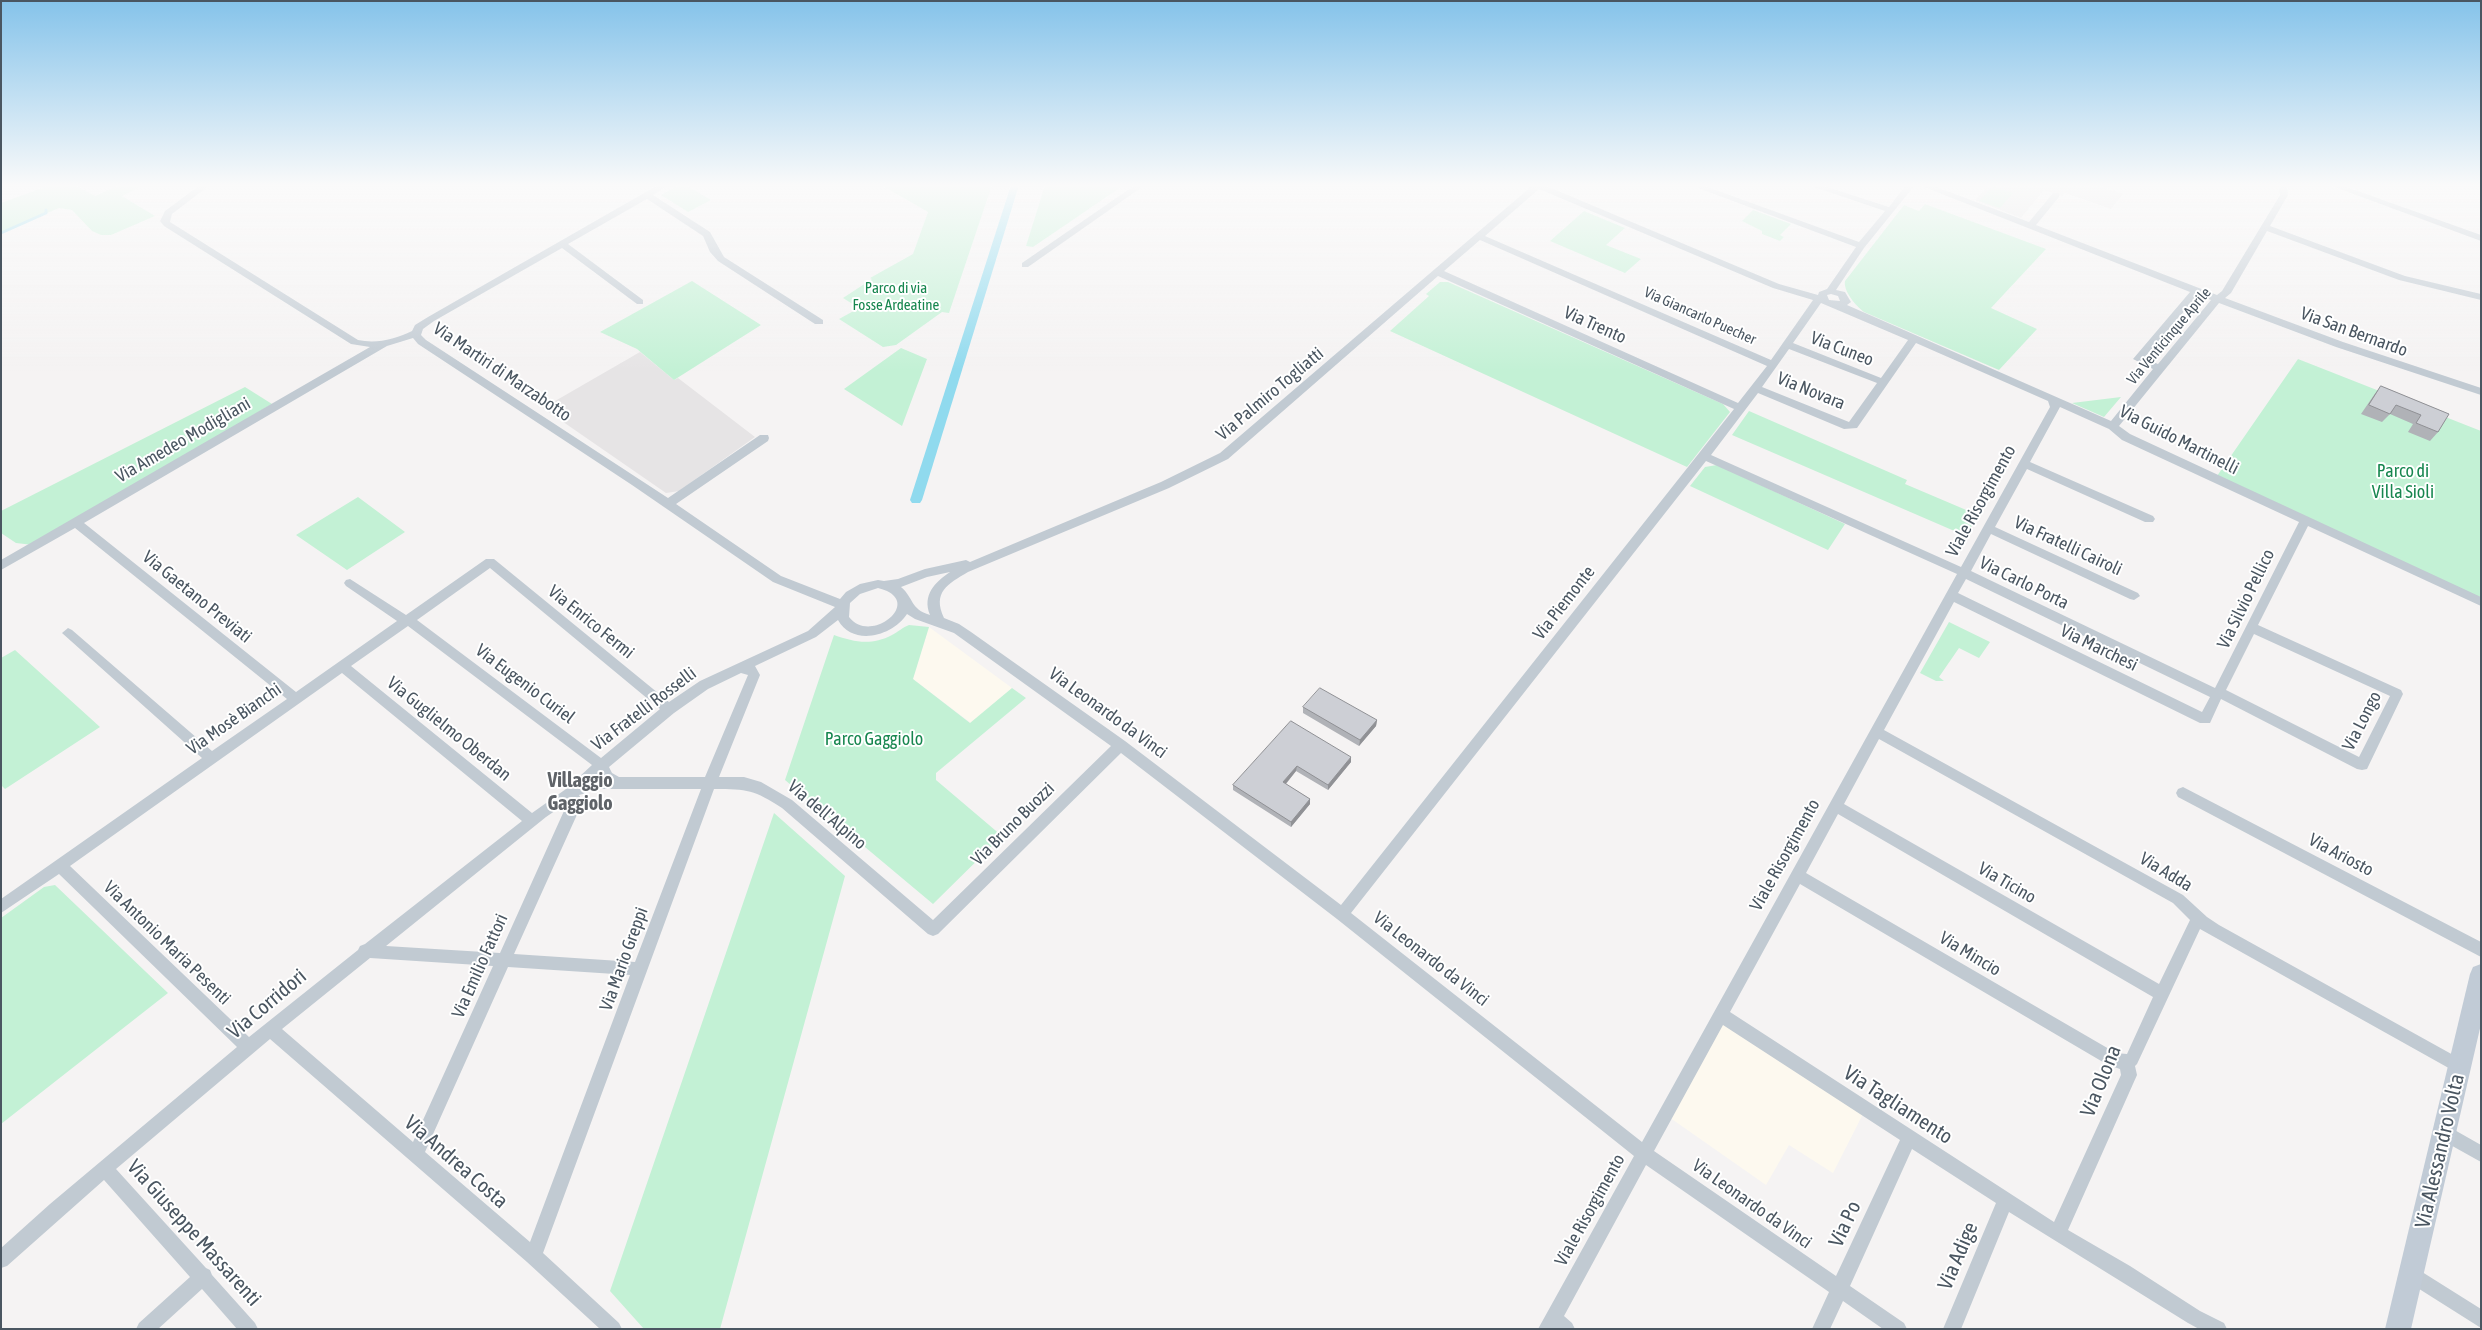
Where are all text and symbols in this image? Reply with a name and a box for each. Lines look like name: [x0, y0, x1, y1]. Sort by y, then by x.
park label: Parco di via Fosse Ardeatine: [853, 279, 939, 314]
street label: Via Giancarlo Puecher: [1641, 283, 1759, 349]
street label: Via Venticinque Aprile: [2123, 284, 2215, 388]
street label: Via Trento: [1560, 302, 1630, 348]
street label: Via San Bernardo: [2298, 303, 2410, 361]
street label: Via Martiri di Marzabotto: [429, 318, 575, 426]
street label: Via Cuneo: [1807, 327, 1877, 371]
street label: Via Palmiro Togliatti: [1212, 343, 1328, 445]
street label: Via Novara: [1774, 368, 1848, 414]
street label: Via Amedeo Modigliani: [112, 393, 254, 487]
street label: Via Guido Martinelli: [2116, 401, 2242, 479]
street label: Viale Risorgimento: [1941, 441, 2021, 561]
park label: Parco di Villa Sioli: [2372, 460, 2434, 502]
street label: Via Fratelli Cairoli: [2011, 512, 2125, 580]
street label: Via Gaetano Previati: [138, 546, 256, 648]
street label: Via Silvio Pellico: [2213, 546, 2279, 652]
street label: Via Carlo Porta: [1976, 552, 2072, 614]
street label: Via Piemonte: [1528, 562, 1600, 644]
street label: Via Enrico Fermi: [544, 581, 638, 663]
street label: Via Marchesi: [2057, 620, 2141, 676]
street label: Via Eugenio Curiel: [471, 640, 579, 728]
street label: Via Fratelli Rosselli: [587, 663, 701, 755]
street label: Via Leonardo da Vinci: [1045, 663, 1171, 763]
street label: Via Guglielmo Oberdan: [382, 672, 516, 786]
street label: Via Mosè Bianchi: [183, 678, 285, 760]
street label: Via Longo: [2338, 688, 2386, 754]
park label: Parco Gaggiolo: [825, 728, 923, 750]
district label: Villaggio Gaggiolo: [547, 769, 613, 816]
street label: Via dell'Alpino: [783, 776, 871, 854]
street label: Via Bruno Buozzi: [967, 778, 1059, 870]
street label: Viale Risorgimento: [1745, 795, 1825, 915]
street label: Via Ariosto: [2305, 829, 2377, 881]
street label: Via Adda: [2136, 848, 2196, 896]
street label: Via Ticino: [1974, 858, 2040, 908]
street label: Via Antonio Maria Pesenti: [99, 877, 235, 1009]
street label: Via Mario Greppi: [595, 904, 653, 1014]
street label: Via Leonardo da Vinci: [1369, 907, 1493, 1011]
street label: Via Emilio Fattori: [447, 911, 513, 1021]
street label: Via Mincio: [1935, 927, 2005, 981]
street label: Via Corridori: [222, 964, 312, 1044]
street label: Via Olona: [2075, 1041, 2127, 1121]
street label: Via Tagliamento: [1839, 1060, 1957, 1150]
street label: Via Alessandro Volta: [2410, 1071, 2470, 1231]
street label: Via Andrea Costa: [399, 1110, 513, 1214]
street label: Viale Risorgimento: [1550, 1150, 1630, 1270]
street label: Via Giuseppe Massarenti: [122, 1155, 266, 1311]
street label: Via Leonardo da Vinci: [1688, 1155, 1816, 1253]
street label: Via Po: [1823, 1197, 1867, 1251]
street label: Via Adige: [1933, 1218, 1983, 1294]

